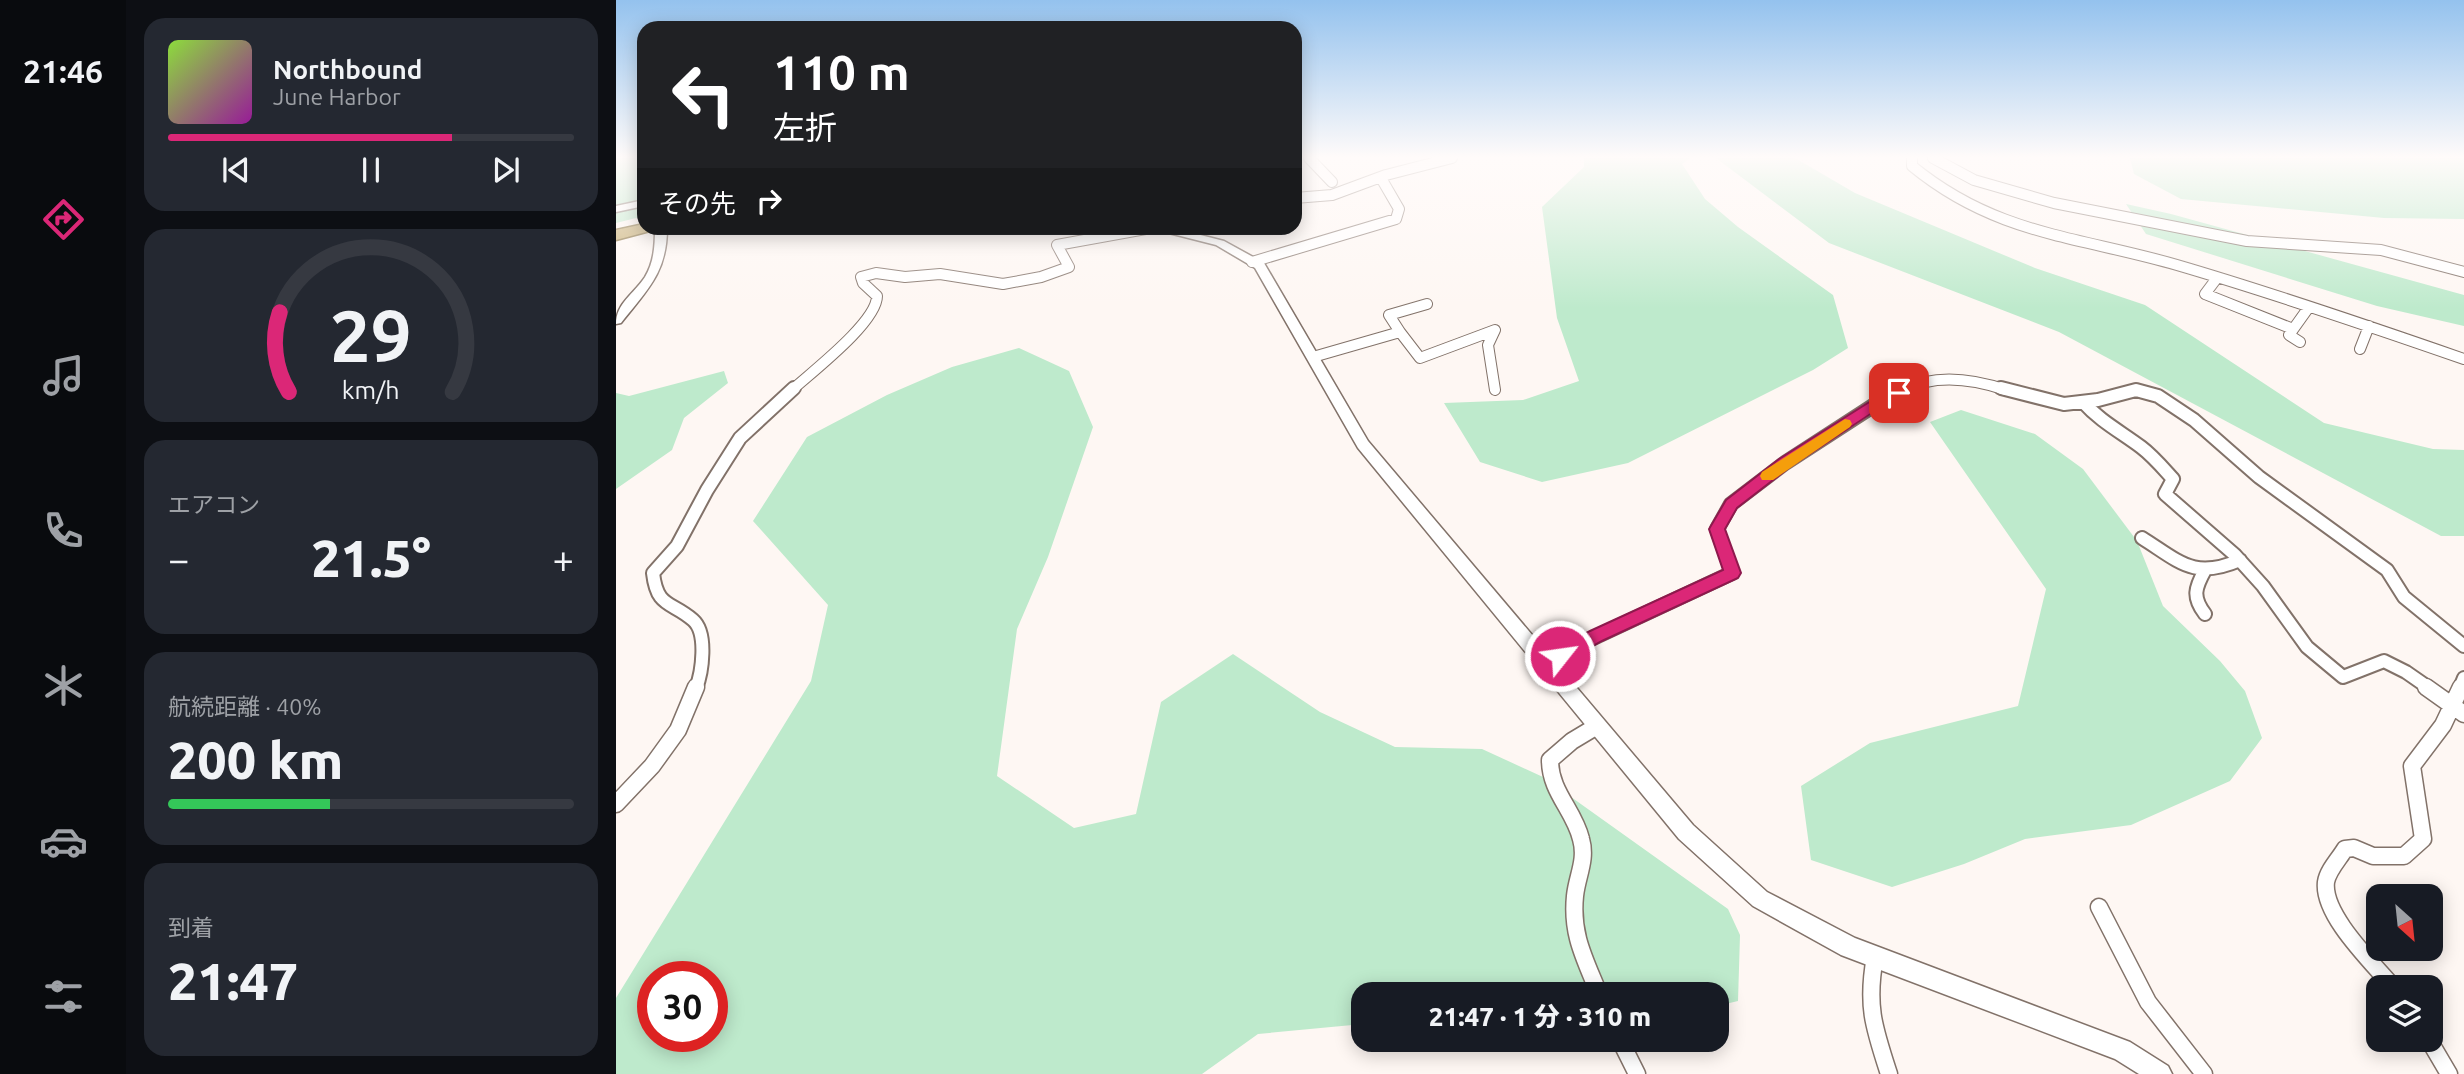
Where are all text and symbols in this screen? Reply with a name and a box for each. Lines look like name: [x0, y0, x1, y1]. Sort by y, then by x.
text: 110 m: [773, 44, 910, 99]
icon: left: [658, 49, 749, 140]
text: 21:46: [23, 53, 103, 89]
text: Northbound: [273, 55, 422, 84]
text: June Harbor: [273, 84, 401, 109]
text: 左折: [773, 109, 837, 145]
icon: previous: [217, 151, 255, 189]
icon: pause: [352, 151, 390, 189]
icon: next: [487, 151, 525, 189]
icon: right: [750, 182, 788, 220]
text: その先: [658, 189, 736, 218]
icon: directions: [39, 195, 88, 244]
text: 29: [330, 294, 412, 376]
icon: music: [39, 351, 88, 400]
pin: [1869, 363, 1929, 423]
icon: arrive: [1880, 374, 1918, 412]
text: km/h: [342, 376, 400, 404]
text: エアコン: [168, 492, 260, 517]
icon: phone: [39, 506, 88, 555]
text: 21.5°: [311, 529, 431, 587]
text: −: [168, 538, 189, 580]
text: +: [553, 538, 574, 580]
position arrow: [1523, 619, 1597, 693]
icon: climate: [39, 661, 88, 710]
text: 航続距離 · 40%: [168, 694, 321, 719]
text: 200 km: [168, 731, 343, 789]
icon: car: [39, 817, 88, 866]
north arrow: [2366, 884, 2443, 961]
map controls: [2366, 884, 2443, 1052]
text: 到着: [168, 915, 214, 940]
text: 21:47: [168, 952, 298, 1010]
speed limit sign: 30: [637, 961, 728, 1052]
icon: filters: [39, 972, 88, 1021]
button: layers: [2366, 975, 2443, 1052]
text: 21:47 · 1 分 · 310 m: [1429, 1002, 1651, 1031]

